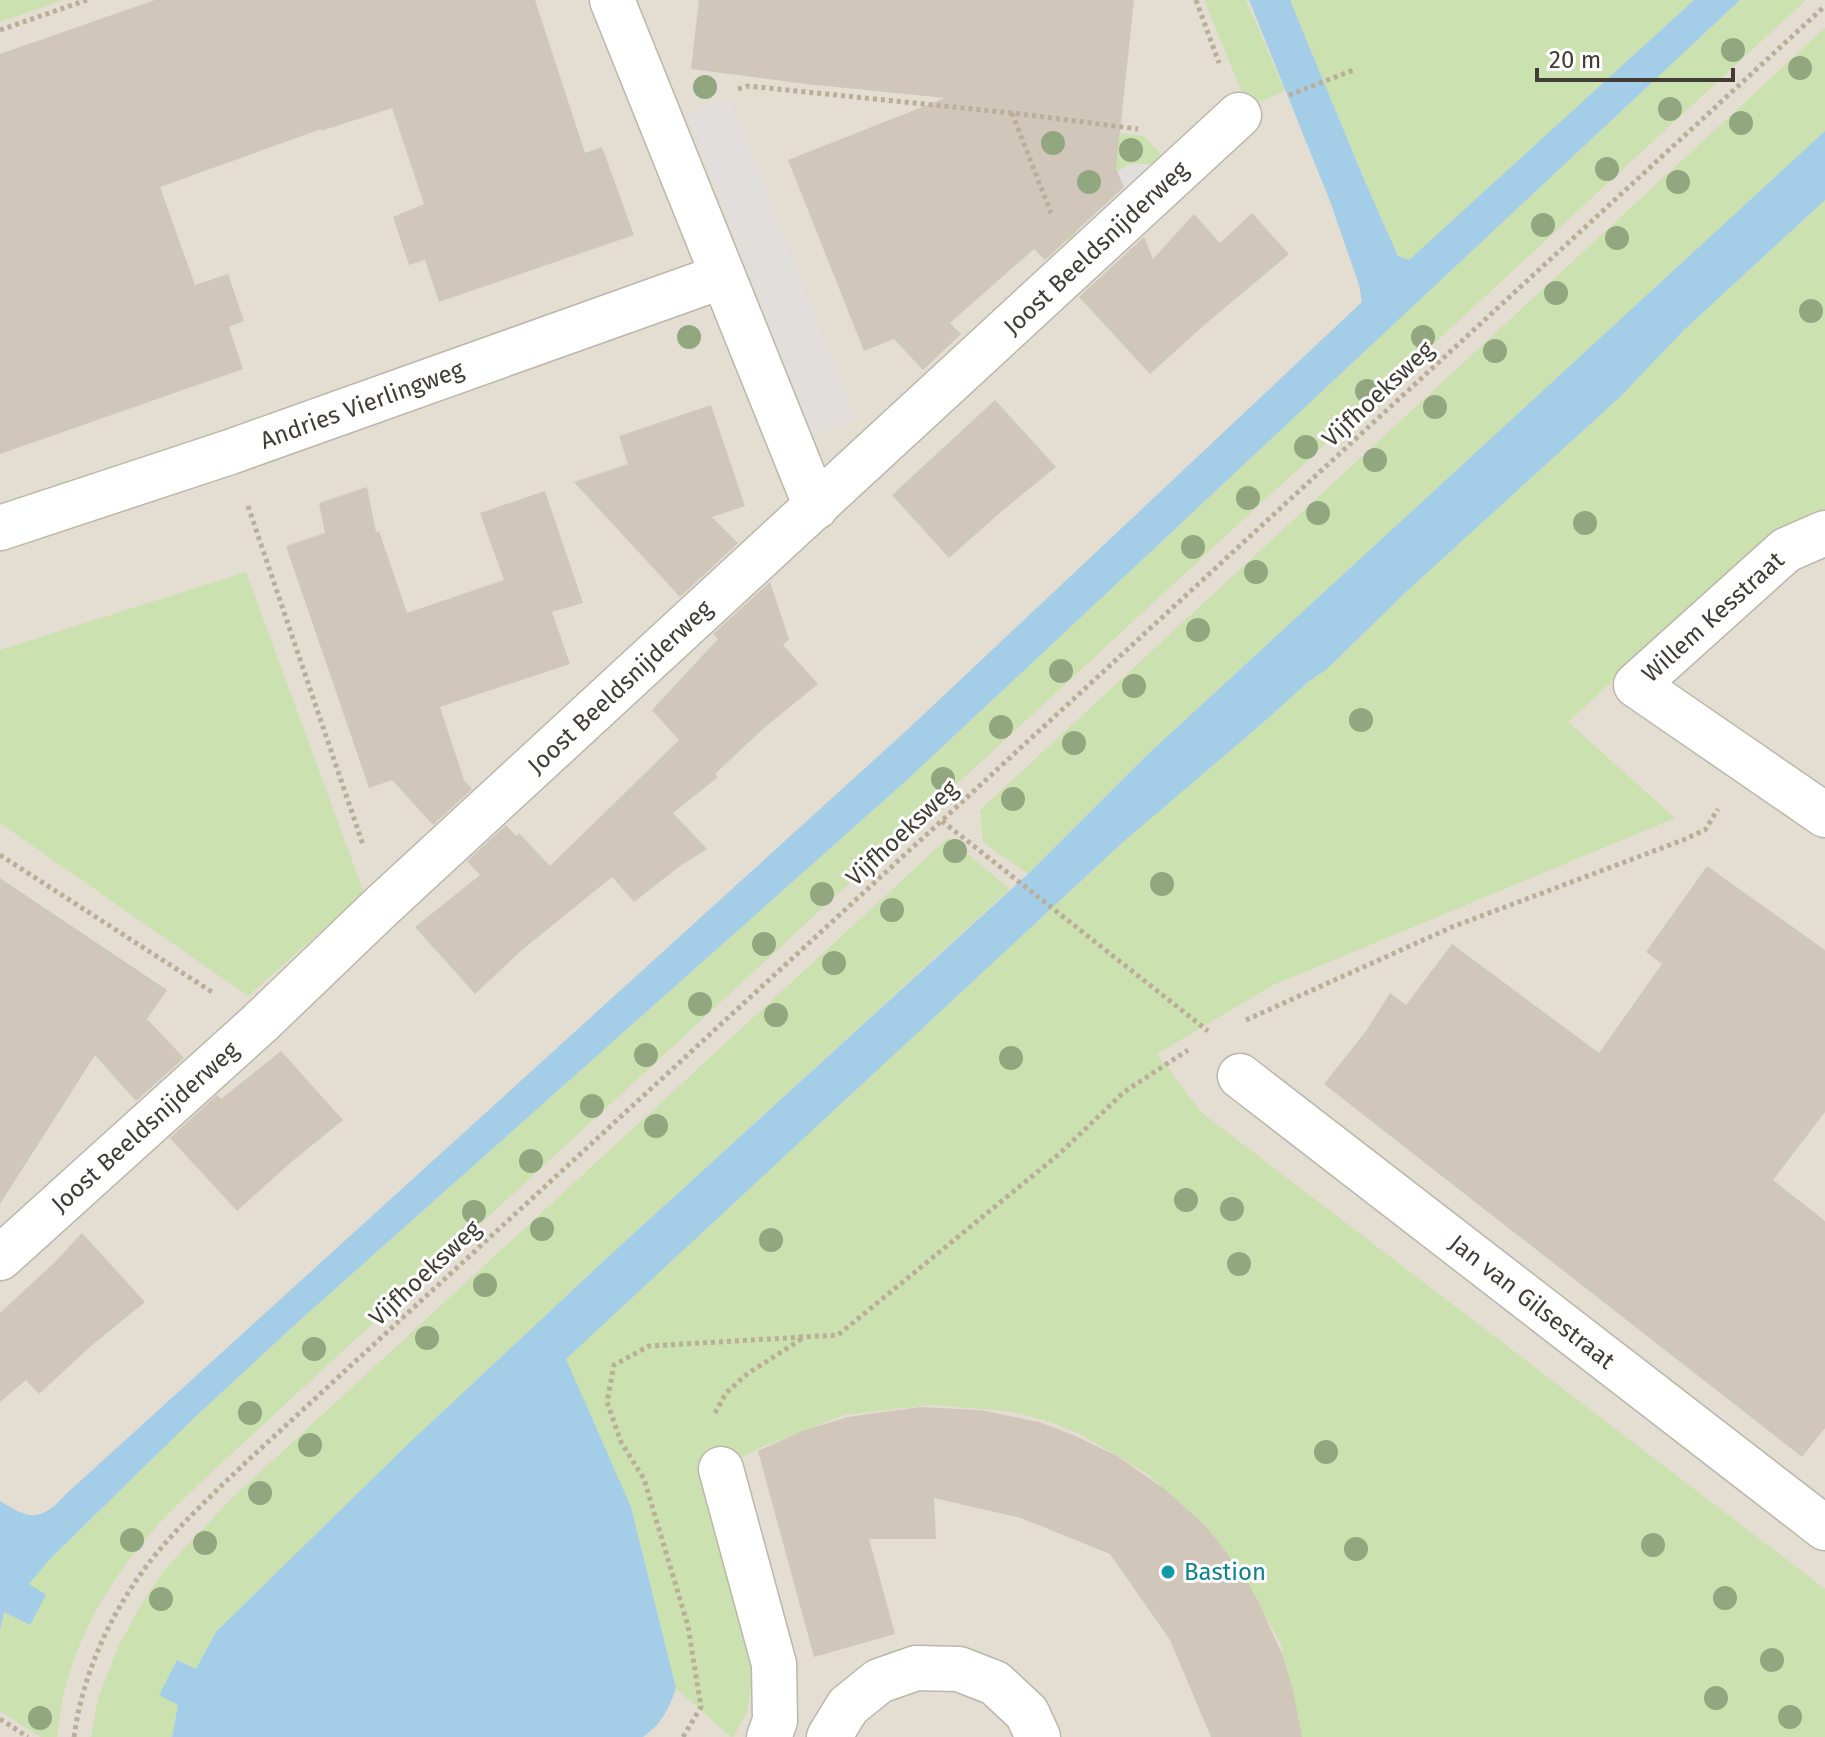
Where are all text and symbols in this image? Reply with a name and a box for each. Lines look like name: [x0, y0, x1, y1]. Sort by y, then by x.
scale bar: [1537, 32, 1733, 82]
text: 20 m: [1549, 46, 1601, 74]
street label: Joost Beeldsnijderweg: [998, 155, 1194, 341]
street label: Vijfhoeksweg: [1317, 335, 1440, 453]
street label: Andries Vierlingweg: [256, 355, 468, 455]
street label: Willem Kesstraat: [1636, 546, 1790, 688]
street label: Joost Beeldsnijderweg: [522, 594, 718, 780]
street label: Vijfhoeksweg: [841, 774, 964, 892]
street label: Joost Beeldsnijderweg: [46, 1035, 245, 1218]
street label: Vijfhoeksweg: [364, 1214, 487, 1332]
street label: Jan van Gilsestraat: [1444, 1229, 1620, 1375]
place label: Bastion: [1184, 1558, 1266, 1586]
marker: Bastion: [1159, 1563, 1177, 1581]

